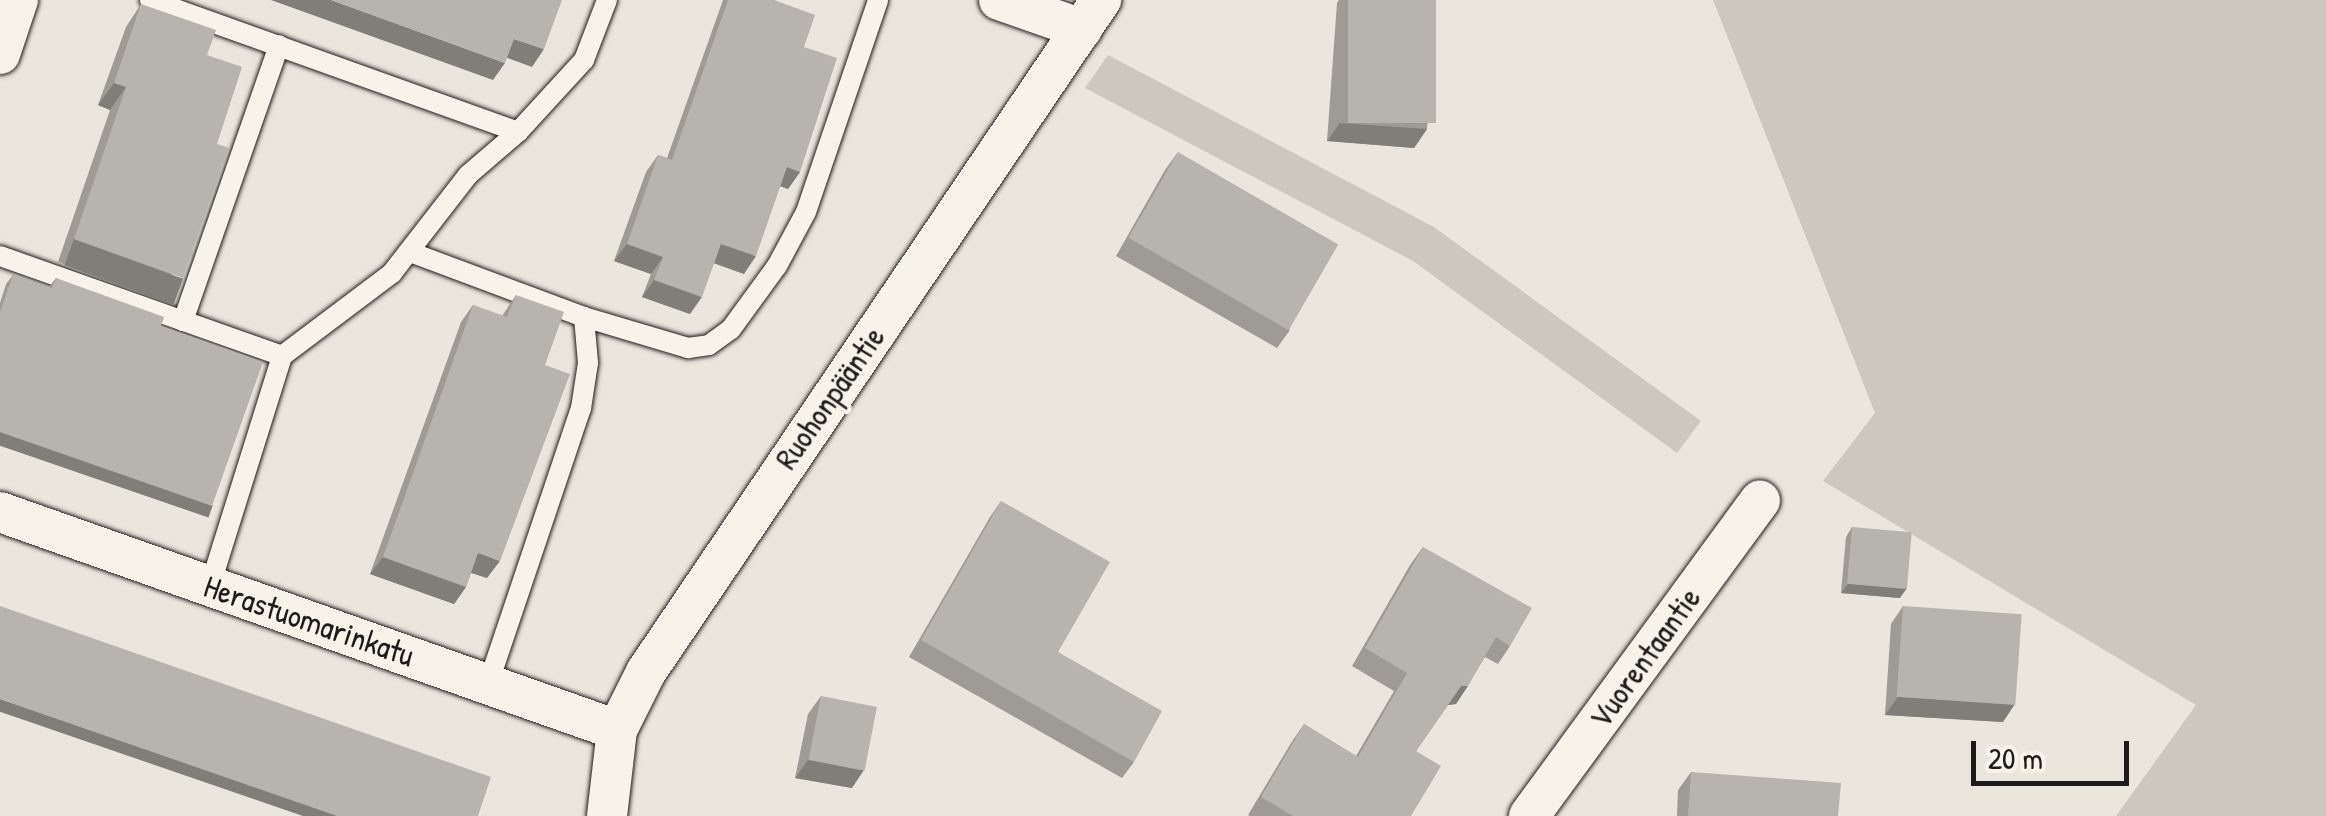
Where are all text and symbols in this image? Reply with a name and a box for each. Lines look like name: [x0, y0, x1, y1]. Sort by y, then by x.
street label: Ruohonpääntie: [767, 319, 893, 477]
street label: Herastuomarinkatu: [199, 567, 419, 675]
street label: Vuorentaantie: [1581, 580, 1709, 736]
scale bar: [1976, 721, 2134, 783]
text: 20 m: [1988, 738, 2043, 778]

